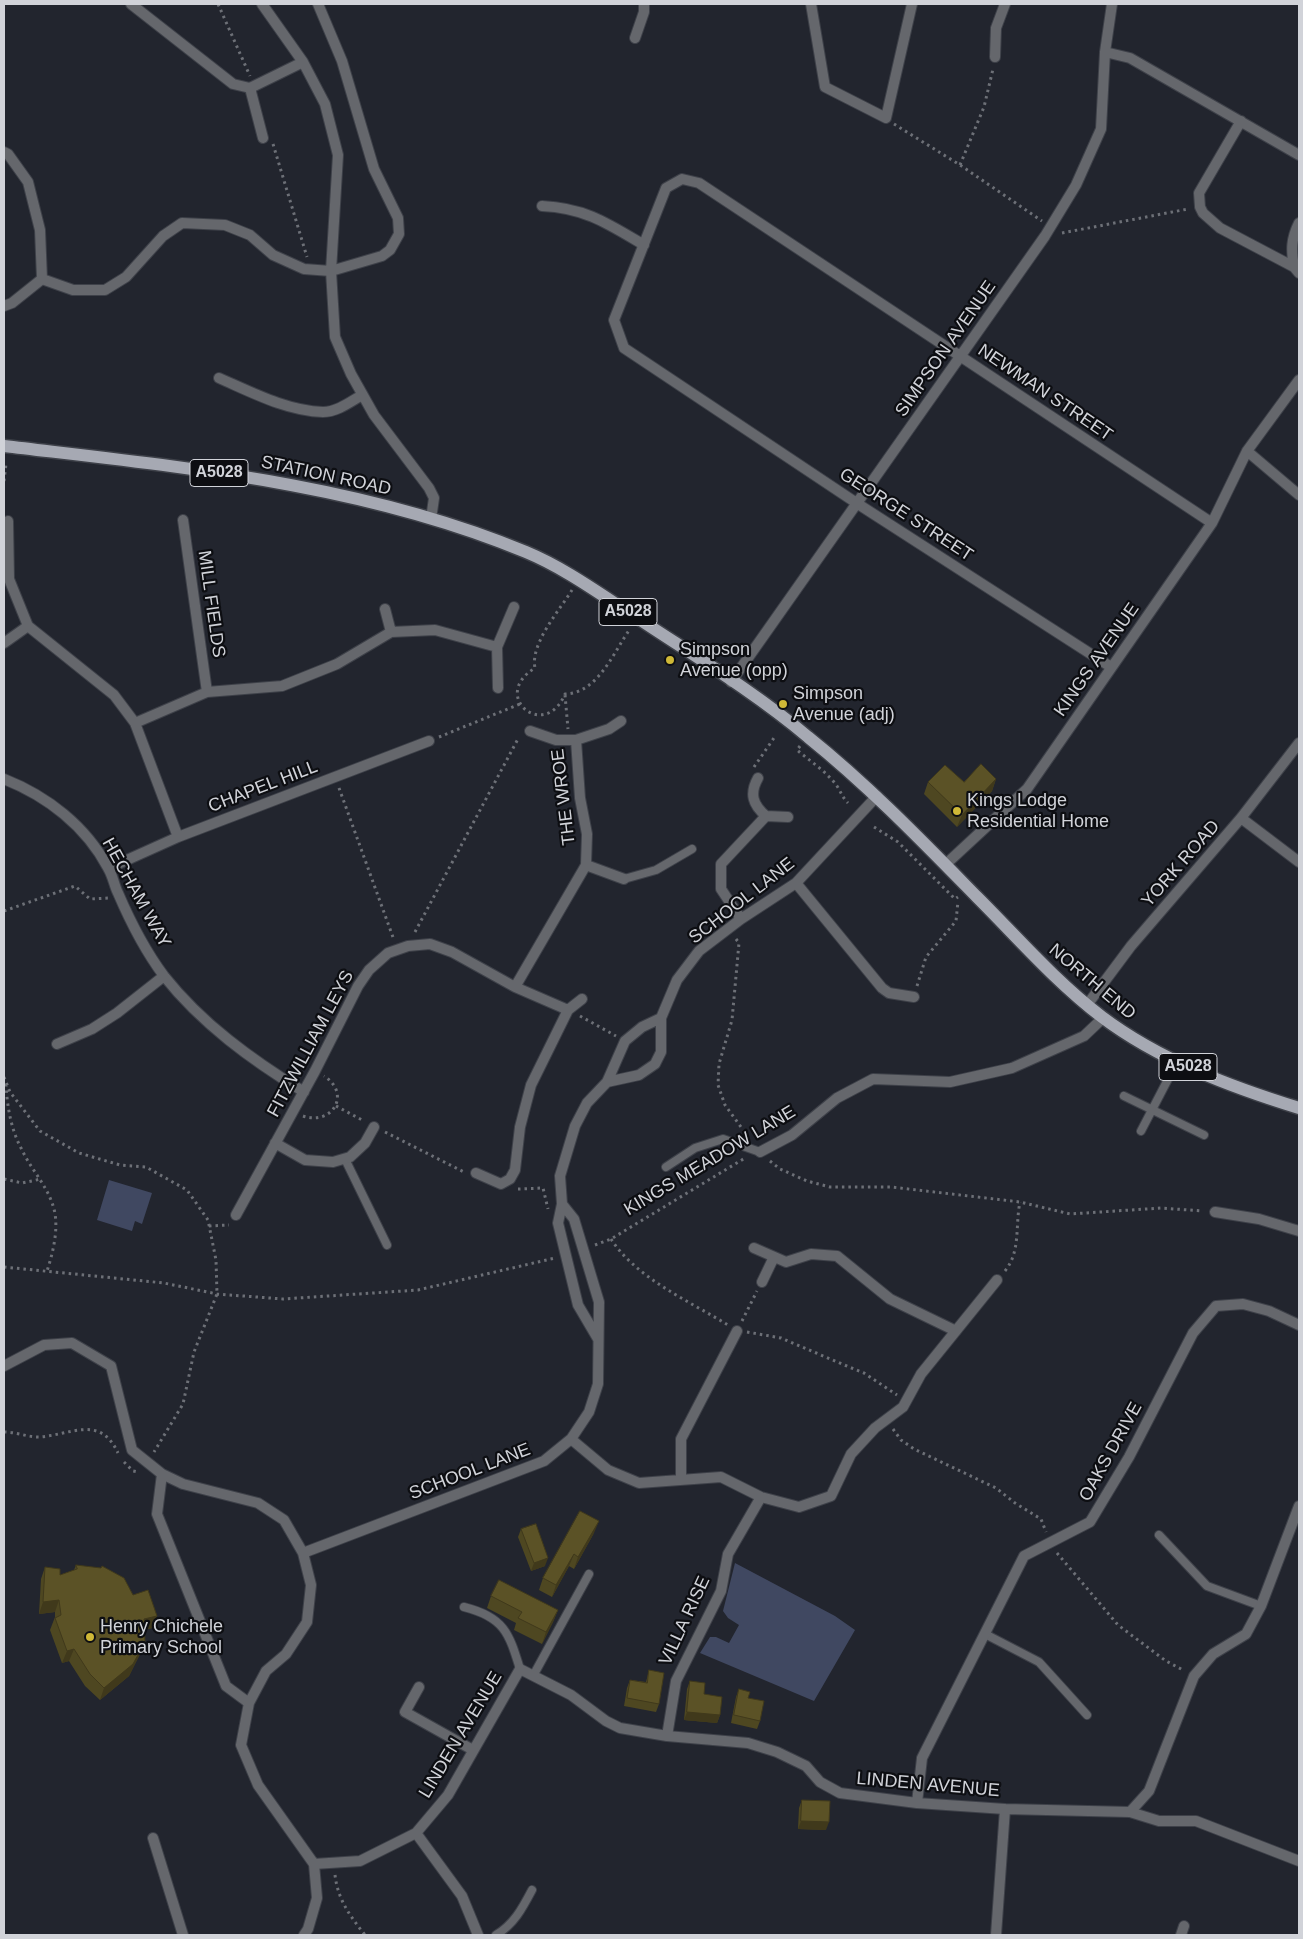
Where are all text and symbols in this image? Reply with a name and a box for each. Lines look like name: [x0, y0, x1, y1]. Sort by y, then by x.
street label: SIMPSON AVENUE: [891, 277, 1001, 421]
street label: NEWMAN STREET: [973, 340, 1117, 446]
street label: STATION ROAD: [259, 452, 393, 500]
road number: A5028: [190, 459, 248, 486]
street label: GEORGE STREET: [835, 464, 977, 566]
street label: MILL FIELDS: [193, 549, 229, 659]
road number: A5028: [599, 598, 657, 626]
street label: KINGS AVENUE: [1050, 599, 1144, 721]
place label: Simpson Avenue (opp): [680, 639, 788, 682]
marker: Simpson Avenue (opp): [664, 654, 676, 666]
place label: Simpson Avenue (adj): [793, 683, 895, 726]
marker: Simpson Avenue (adj): [777, 698, 789, 710]
street label: THE WROE: [547, 748, 581, 846]
street label: CHAPEL HILL: [205, 756, 321, 818]
place label: Kings Lodge Residential Home: [967, 790, 1109, 832]
marker: Kings Lodge Residential Home: [951, 805, 963, 817]
street label: YORK ROAD: [1137, 816, 1225, 912]
street label: HECHAM WAY: [97, 834, 175, 952]
street label: SCHOOL LANE: [685, 853, 799, 949]
street label: NORTH END: [1044, 939, 1140, 1025]
street label: FITZWILLIAM LEYS: [263, 967, 359, 1121]
road number: A5028: [1159, 1054, 1217, 1080]
street label: KINGS MEADOW LANE: [620, 1101, 800, 1221]
street label: OAKS DRIVE: [1075, 1399, 1147, 1505]
street label: SCHOOL LANE: [406, 1439, 534, 1505]
street label: VILLA RISE: [655, 1573, 715, 1669]
place label: Henry Chichele Primary School: [100, 1616, 223, 1658]
marker: Henry Chichele Primary School: [84, 1631, 96, 1643]
street label: LINDEN AVENUE: [415, 1668, 507, 1802]
street label: LINDEN AVENUE: [855, 1768, 1001, 1802]

